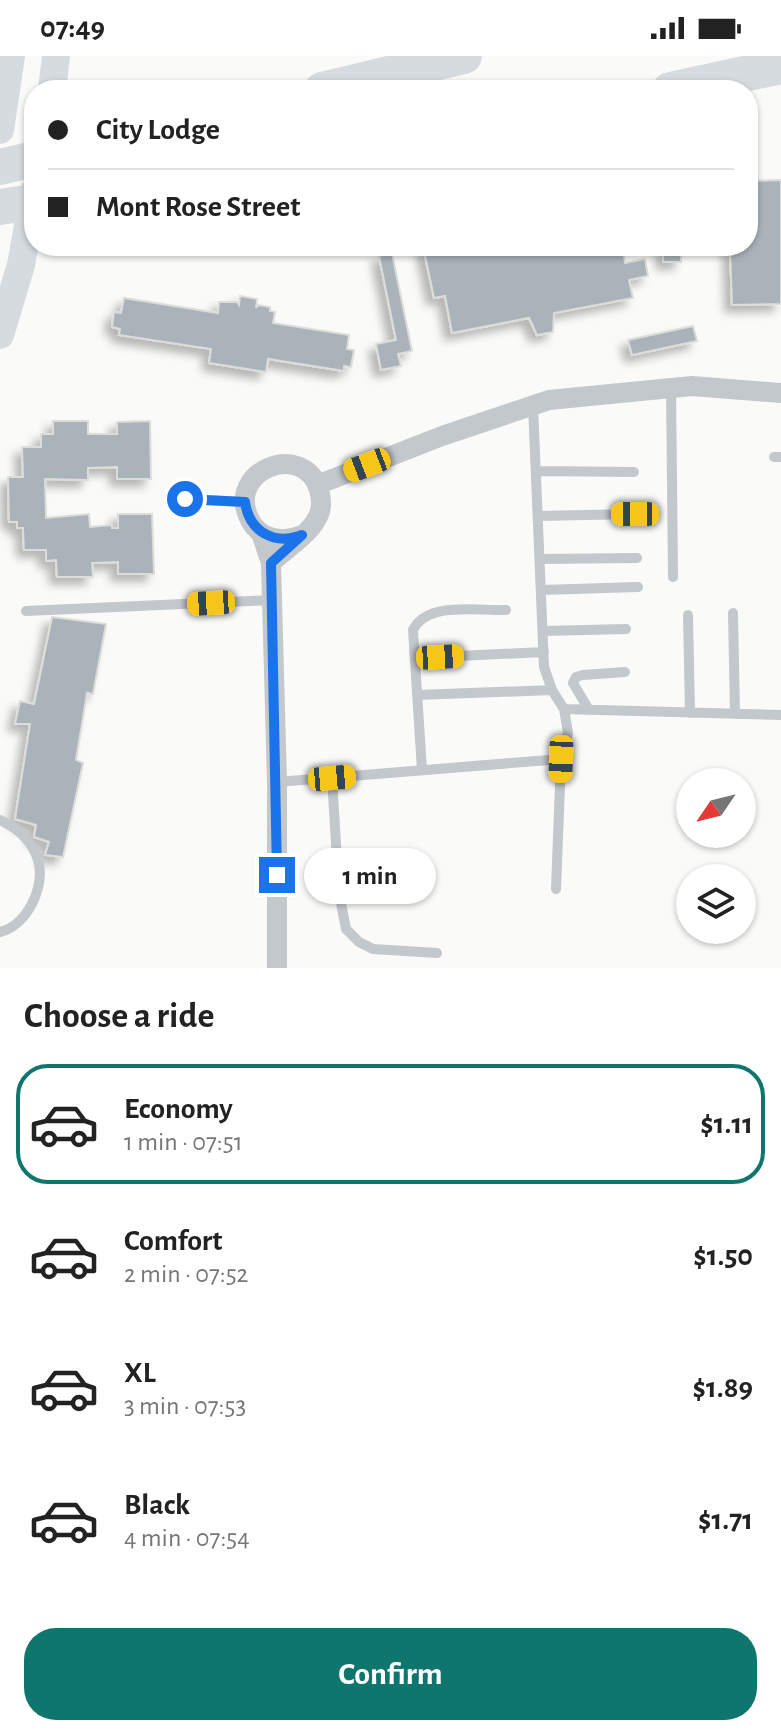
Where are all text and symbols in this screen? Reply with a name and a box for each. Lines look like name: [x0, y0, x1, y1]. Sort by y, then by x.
text: 07:49: [40, 13, 105, 43]
text: City Lodge: [96, 115, 220, 145]
text: Mont Rose Street: [96, 192, 300, 222]
car: [340, 445, 394, 485]
route start: [167, 481, 203, 517]
car: [611, 502, 659, 526]
car: [186, 590, 236, 616]
car: [415, 644, 465, 670]
car: [548, 735, 574, 783]
car: [307, 764, 357, 792]
north arrow: [676, 768, 756, 848]
map controls: [676, 768, 756, 944]
callout: 1 min: [305, 847, 437, 903]
route end: [259, 857, 295, 893]
text: 1 min: [343, 863, 397, 889]
button: layers: [676, 864, 756, 944]
text: Choose a ride: [24, 998, 214, 1034]
icon: car: [28, 1088, 100, 1160]
text: Economy: [124, 1094, 233, 1124]
text: $1.11: [700, 1109, 753, 1139]
text: 1 min · 07:51: [124, 1129, 243, 1155]
icon: car: [28, 1220, 100, 1292]
text: Comfort: [124, 1226, 223, 1256]
text: $1.50: [693, 1241, 753, 1271]
text: 2 min · 07:52: [124, 1261, 248, 1287]
icon: car: [28, 1352, 100, 1424]
text: XL: [124, 1358, 156, 1388]
text: $1.89: [693, 1373, 753, 1403]
text: 3 min · 07:53: [124, 1393, 246, 1419]
icon: car: [28, 1484, 100, 1556]
text: Black: [124, 1490, 190, 1520]
text: $1.71: [698, 1505, 753, 1535]
text: 4 min · 07:54: [124, 1525, 250, 1551]
button: Confirm: [24, 1628, 757, 1720]

